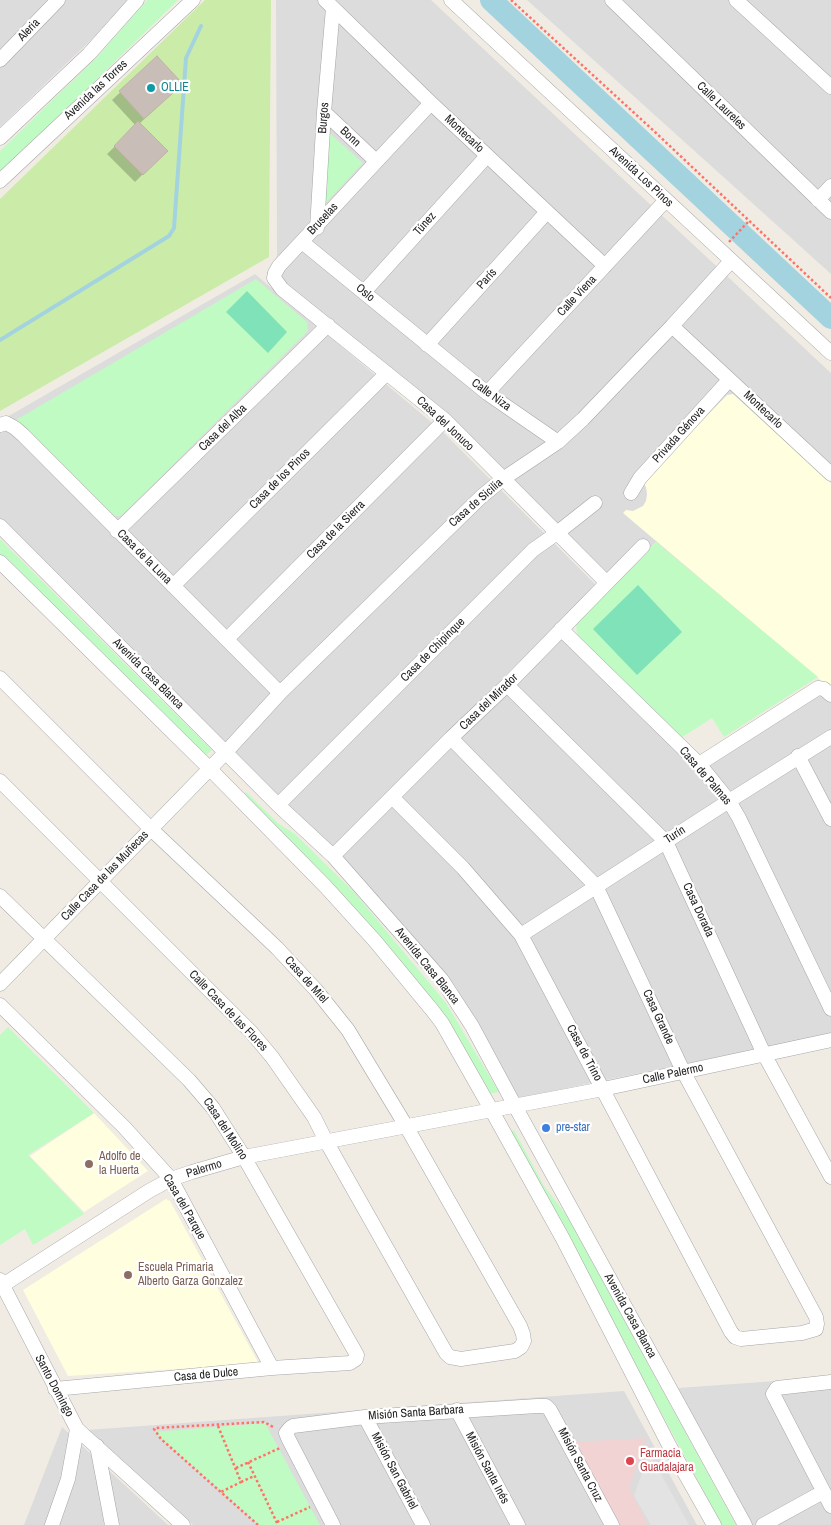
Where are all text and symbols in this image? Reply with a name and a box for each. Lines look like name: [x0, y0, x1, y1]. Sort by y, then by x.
street label: Aleria: [15, 16, 43, 44]
street label: Avenida las Torres: [61, 57, 131, 123]
street label: Calle Laureles: [693, 79, 749, 133]
place label: OLLIE: [161, 81, 189, 95]
marker: OLLIE: [145, 82, 157, 94]
street label: Burgos: [316, 102, 332, 134]
street label: Montecarlo: [441, 112, 487, 156]
street label: Bonn: [337, 124, 363, 150]
street label: Avenida Los Pinos: [606, 144, 676, 210]
street label: Bruselas: [305, 200, 341, 238]
street label: Túnez: [411, 209, 439, 239]
street label: París: [474, 266, 500, 292]
street label: Calle Viena: [554, 273, 600, 319]
street label: Oslo: [353, 281, 377, 305]
street label: Calle Niza: [468, 376, 514, 414]
street label: Montecarlo: [740, 388, 786, 432]
street label: Casa del Jonuco: [413, 394, 477, 454]
street label: Casa del Alba: [196, 402, 250, 454]
street label: Privada Génova: [650, 404, 708, 466]
street label: Casa de los Pinos: [247, 446, 313, 512]
street label: Casa de Sicilia: [446, 476, 506, 530]
street label: Casa de la Sierra: [304, 498, 368, 562]
street label: Casa de la Luna: [114, 527, 174, 587]
street label: Casa de Chipinque: [398, 615, 468, 685]
street label: Avenida Casa Blanca: [110, 636, 186, 712]
street label: Casa del Mirador: [457, 671, 521, 733]
street label: Casa de Palmas: [676, 744, 734, 808]
street label: Turín: [662, 823, 688, 847]
street label: Calle Casa de las Muñecas: [58, 828, 152, 924]
street label: Casa Dorada: [679, 881, 717, 939]
street label: Avenida Casa Blanca: [392, 925, 462, 1007]
street label: Casa de Miel: [281, 954, 331, 1006]
street label: Calle Casa de las Flores: [186, 967, 270, 1055]
street label: Casa Grande: [639, 987, 677, 1047]
street label: Casa de Trino: [563, 1022, 605, 1084]
street label: Calle Palermo: [641, 1061, 705, 1087]
street label: Casa del Molino: [200, 1095, 250, 1163]
place label: pre-star: [556, 1121, 590, 1135]
marker: pre-star: [540, 1122, 552, 1134]
place label: Adolfo de la Huerta: [99, 1150, 141, 1178]
street label: Palermo: [184, 1157, 224, 1181]
marker: Adolfo de la Huerta: [83, 1158, 95, 1170]
street label: Casa del Parque: [159, 1172, 209, 1242]
place label: Escuela Primaria Alberto Garza Gonzalez: [138, 1261, 243, 1289]
marker: Escuela Primaria Alberto Garza Gonzalez: [122, 1269, 134, 1281]
street label: Avenida Casa Blanca: [601, 1271, 659, 1361]
street label: Santo Domingo: [32, 1352, 76, 1420]
street label: Casa de Dulce: [173, 1365, 239, 1385]
street label: Misión Santa Barbara: [368, 1402, 464, 1424]
street label: Misión Santa Cruz: [555, 1426, 605, 1504]
street label: Misión San Gabriel: [368, 1430, 420, 1512]
street label: Misión Santa Inés: [462, 1430, 512, 1506]
place label: Farmacia Guadalajara: [640, 1447, 694, 1475]
marker: Farmacia Guadalajara: [624, 1455, 636, 1467]

